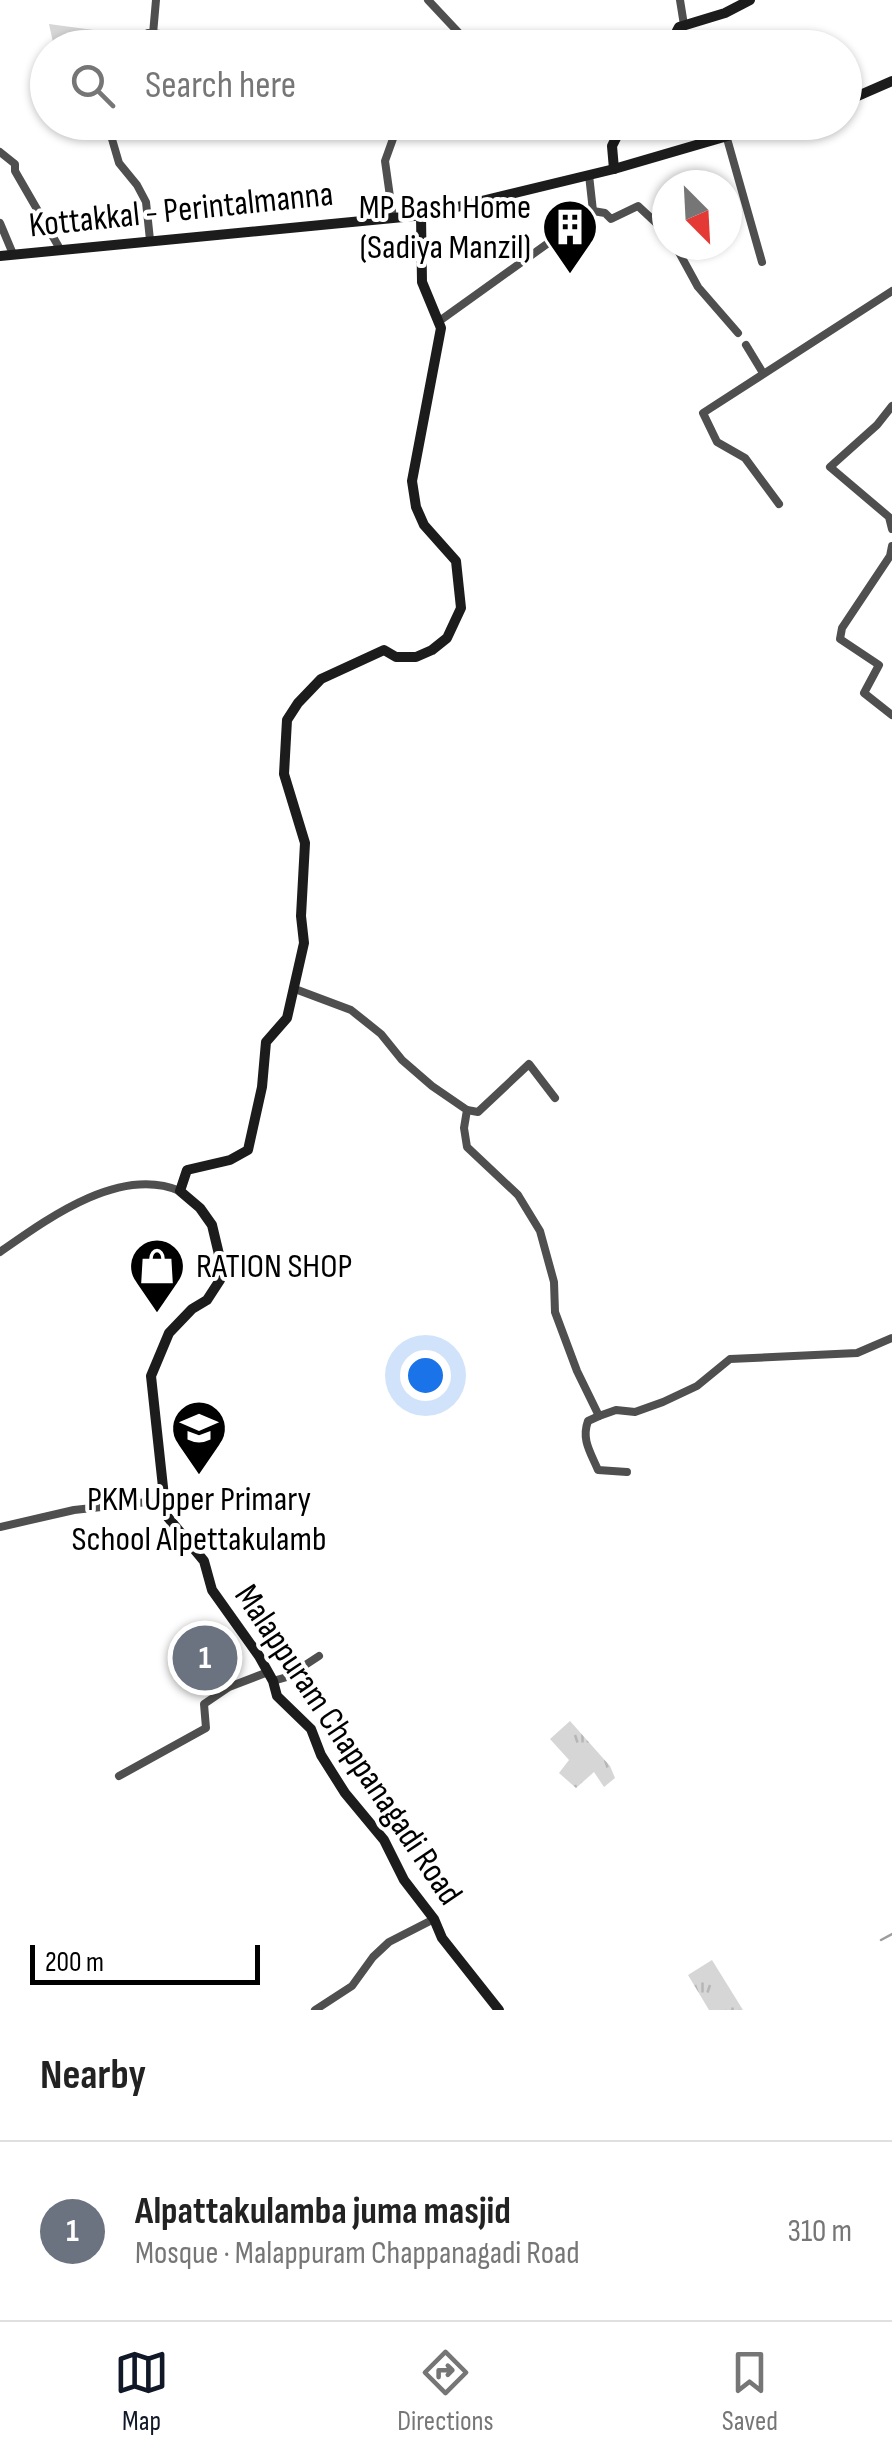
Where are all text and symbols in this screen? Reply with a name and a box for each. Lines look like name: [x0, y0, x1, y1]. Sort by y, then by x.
search box: [30, 30, 862, 140]
icon: search: [65, 58, 120, 113]
text: Search here: [145, 63, 296, 108]
north arrow: [652, 170, 742, 260]
street label: Kottakkal - Perintalmanna: [27, 173, 335, 247]
place label: MP Bash Home (Sadiya Manzil): [359, 186, 531, 269]
building icon: MP Bash Home (Sadiya Manzil): [540, 197, 600, 276]
shop icon: RATION SHOP: [127, 1236, 187, 1315]
place label: RATION SHOP: [196, 1245, 352, 1288]
your location: [400, 1350, 451, 1401]
school or university icon: PKM Upper Primary School Alpettakulamb: [169, 1398, 229, 1477]
place label: PKM Upper Primary School Alpettakulamb: [71, 1478, 327, 1561]
street label: Malappuram Chappanagadi Road: [225, 1577, 471, 1913]
pin: 1: [172, 1620, 238, 1696]
scale bar: [30, 1940, 260, 1984]
text: 200 m: [45, 1946, 104, 1979]
text: Nearby: [40, 2050, 146, 2101]
text: Alpattakulamba juma masjid: [135, 2189, 511, 2234]
text: 1: [66, 2212, 79, 2251]
text: 310 m: [787, 2212, 852, 2251]
text: Mosque · Malappuram Chappanagadi Road: [135, 2234, 580, 2273]
tab: Map: [114, 2345, 169, 2438]
tab: Directions: [397, 2345, 494, 2438]
tab: Saved: [722, 2345, 778, 2438]

